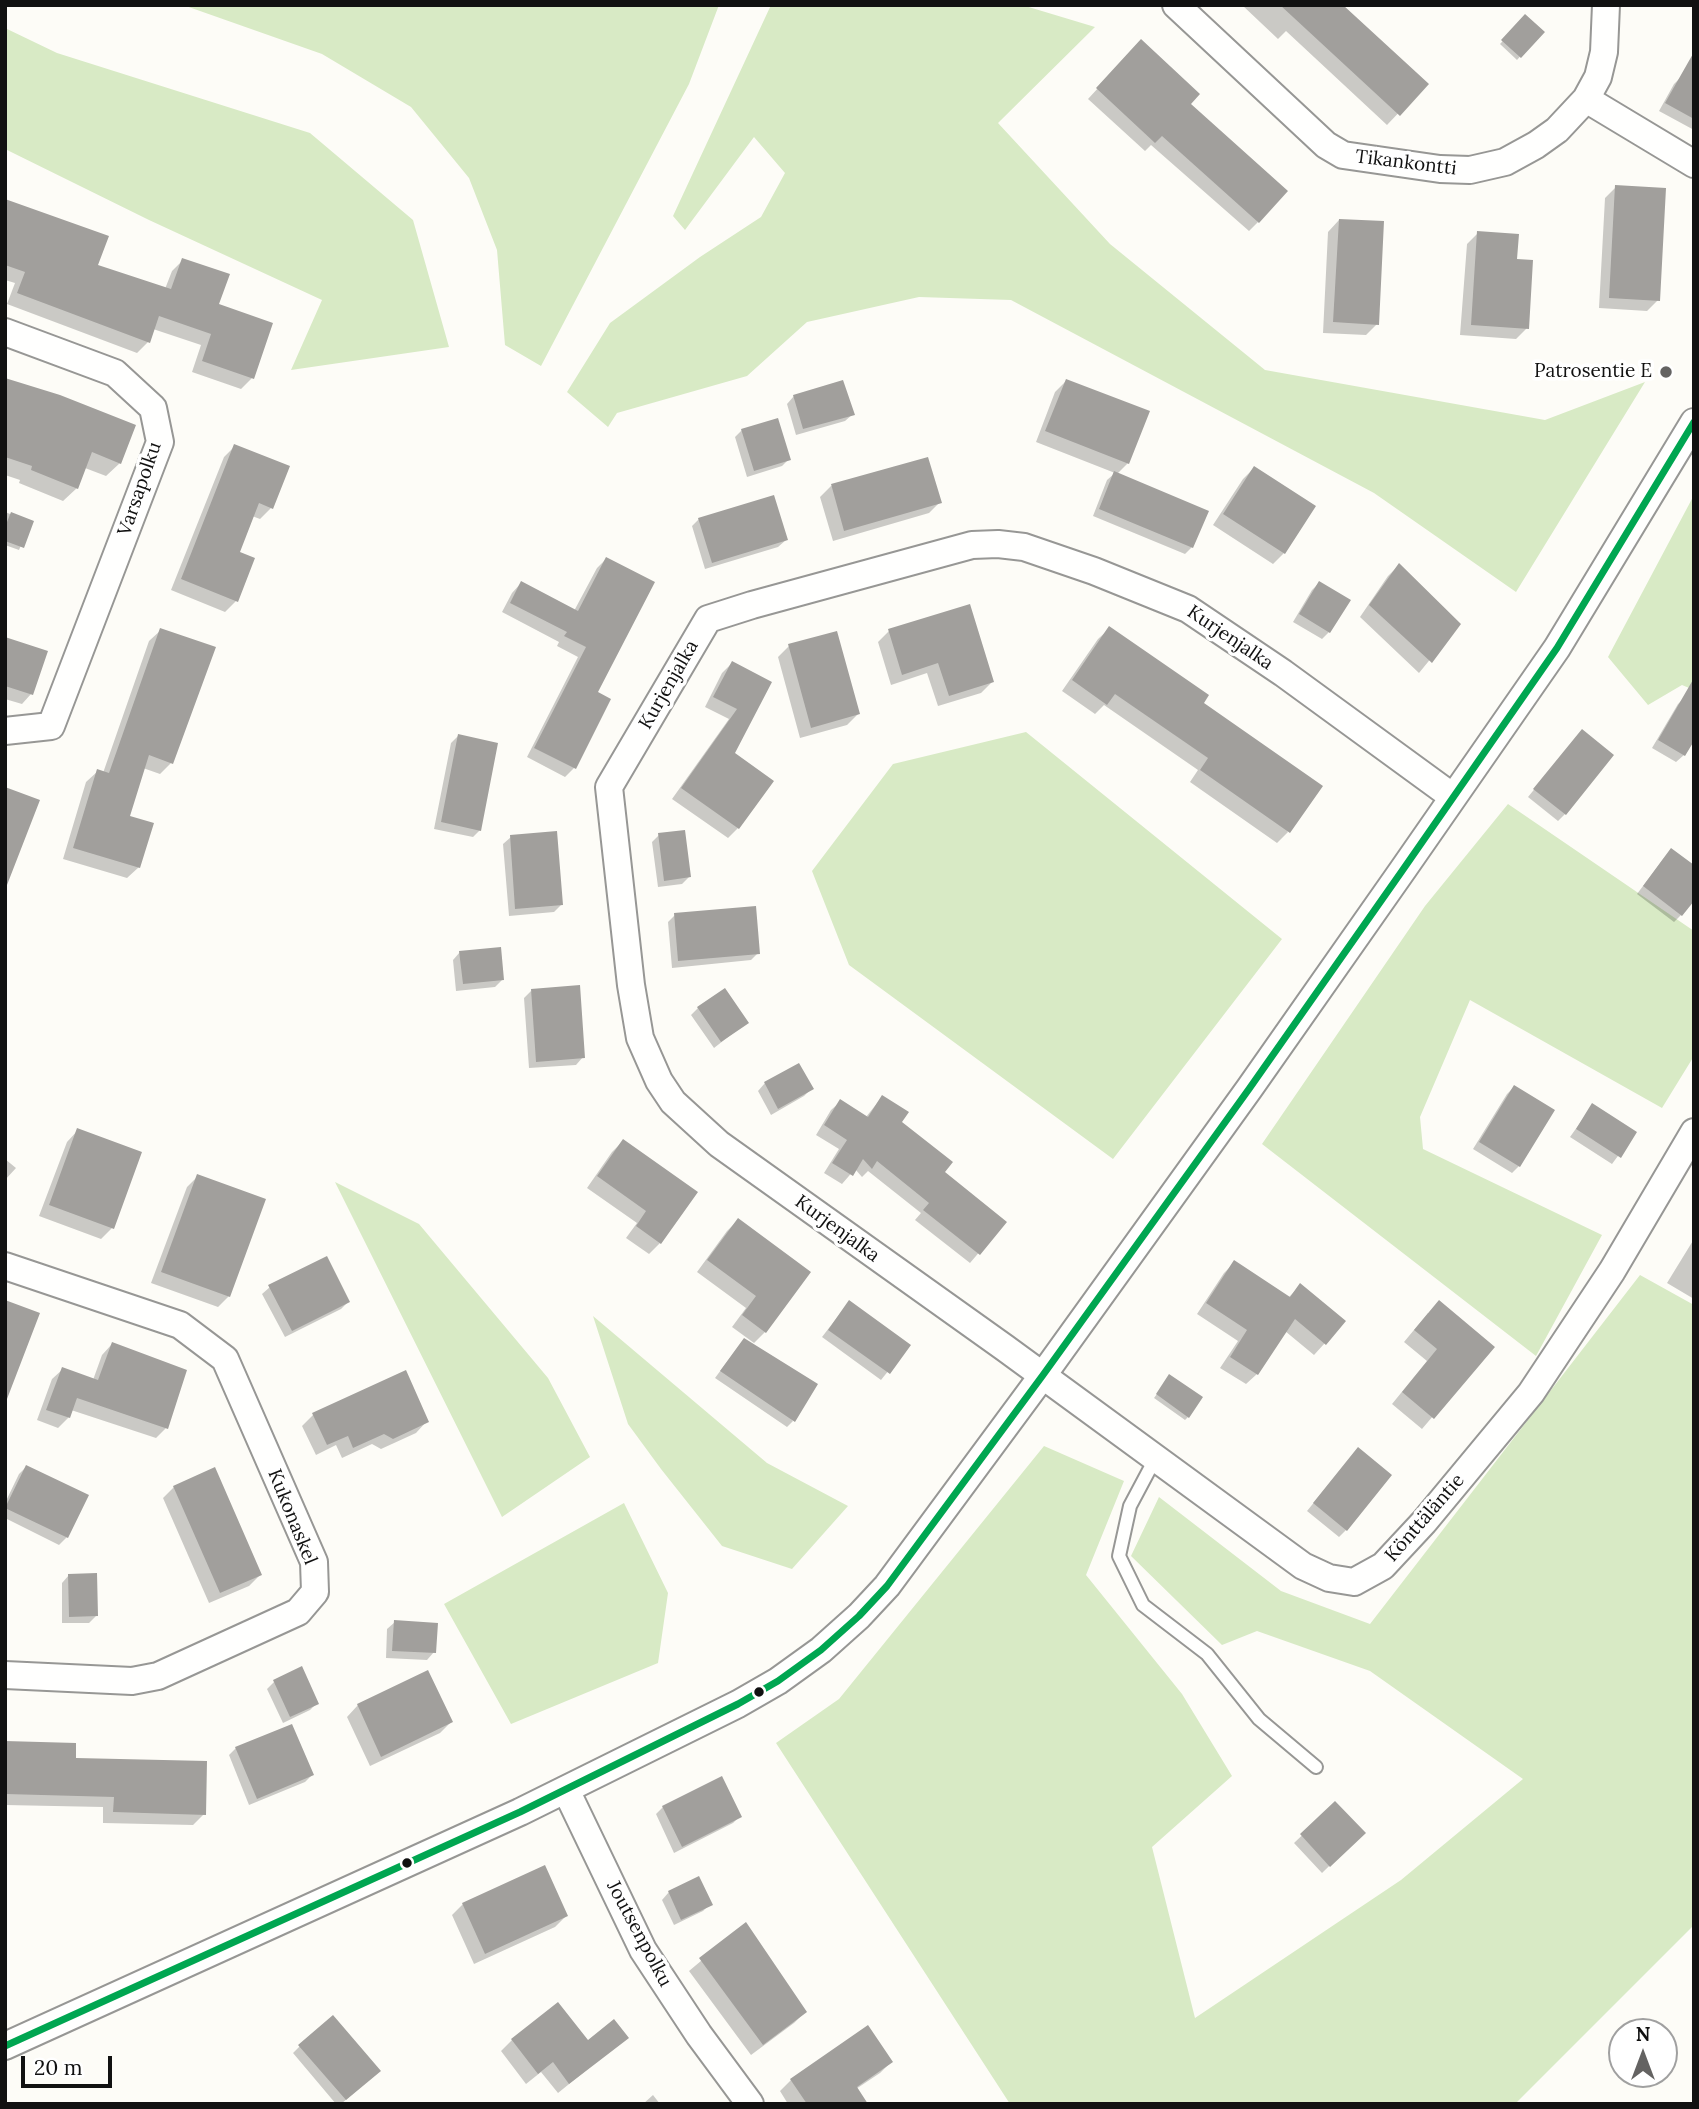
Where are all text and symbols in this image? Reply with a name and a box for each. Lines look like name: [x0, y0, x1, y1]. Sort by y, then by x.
street label: Tikankontti: [1354, 145, 1458, 181]
place label: Patrosentie E: [1534, 361, 1652, 383]
marker: Patrosentie E: [1658, 364, 1674, 380]
street label: Varsapolku: [113, 439, 167, 539]
street label: Kurjenjalka: [1183, 601, 1277, 675]
street label: Kurjenjalka: [634, 636, 704, 734]
street label: Kurjenjalka: [790, 1191, 884, 1267]
street label: Kukonaskel: [263, 1466, 321, 1568]
street label: Könttäläntie: [1381, 1469, 1469, 1567]
unlabelled marker: [752, 1685, 766, 1699]
unlabelled marker: [400, 1856, 414, 1870]
street label: Joutsenpolku: [602, 1877, 676, 1991]
north arrow: [1608, 2018, 1678, 2088]
text: N: [1636, 2022, 1650, 2046]
scale bar: [24, 2042, 116, 2086]
text: 20 m: [34, 2054, 83, 2081]

